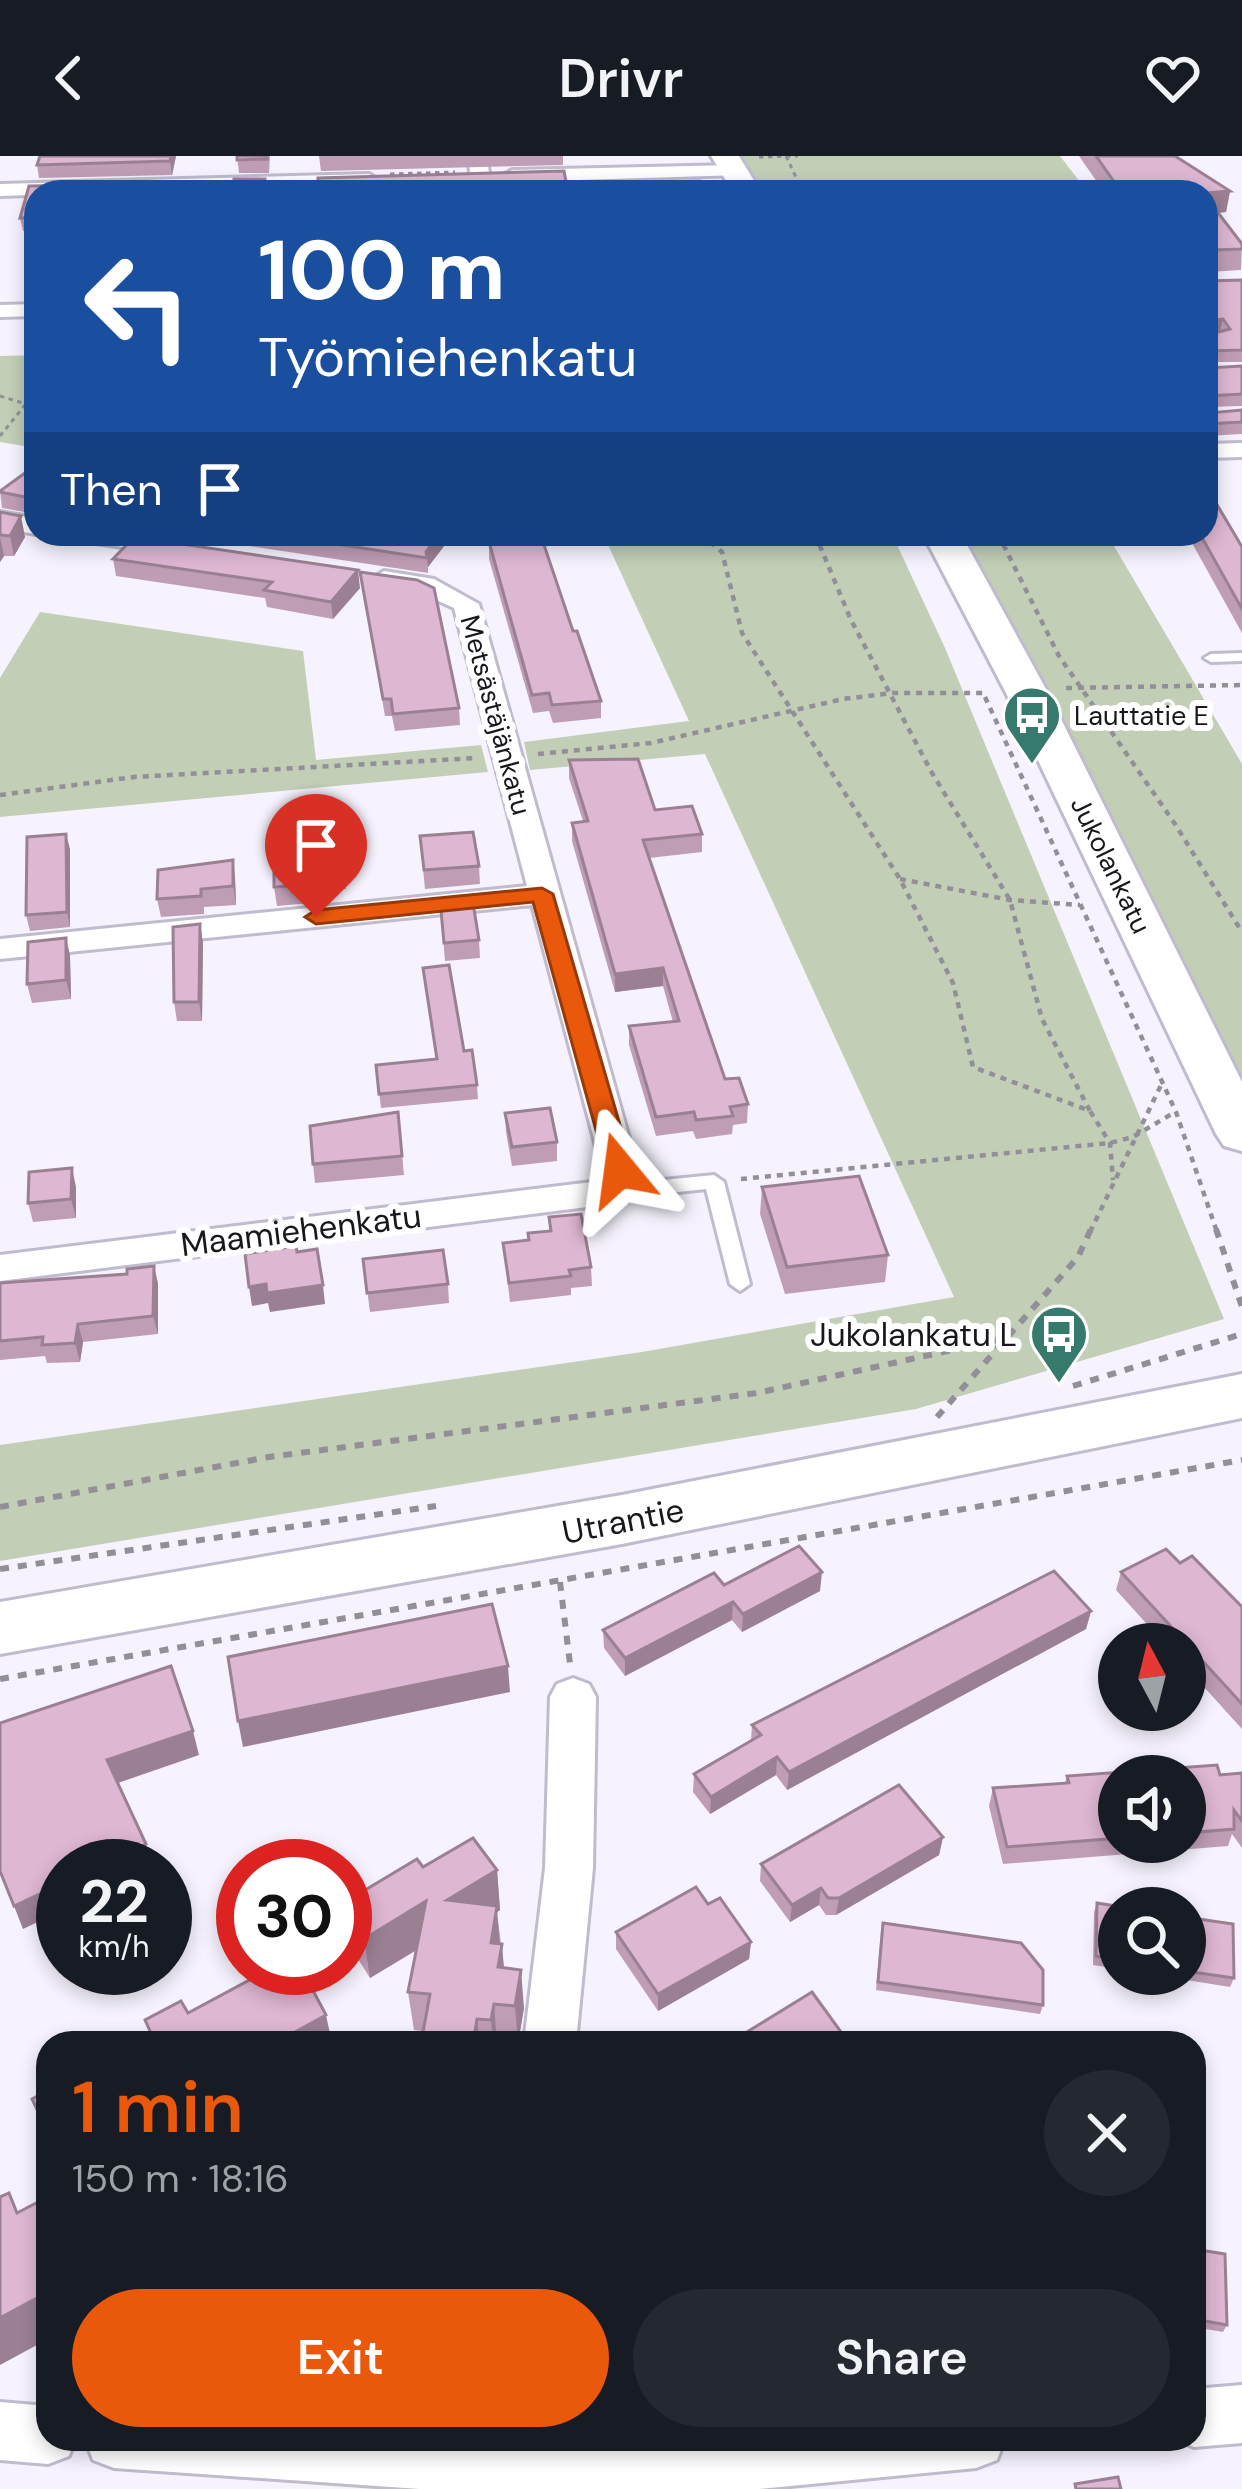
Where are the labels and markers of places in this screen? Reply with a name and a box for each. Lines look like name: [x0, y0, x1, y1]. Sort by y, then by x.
bus stop icon: Lauttatie E: [1001, 684, 1063, 766]
place label: Lauttatie E: [1074, 698, 1209, 733]
pin: [265, 794, 367, 917]
bus stop icon: Jukolankatu L: [1028, 1303, 1090, 1385]
place label: Jukolankatu L: [810, 1313, 1017, 1356]

